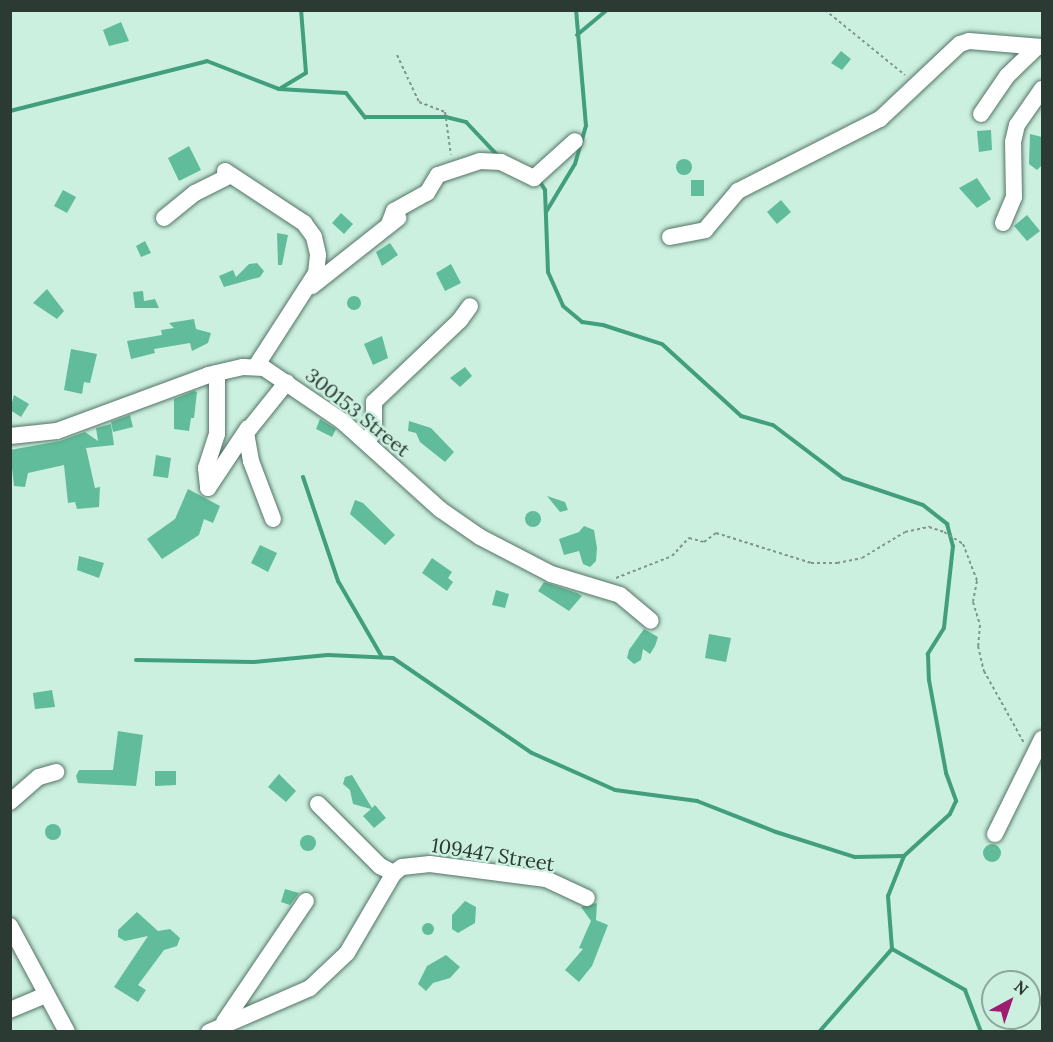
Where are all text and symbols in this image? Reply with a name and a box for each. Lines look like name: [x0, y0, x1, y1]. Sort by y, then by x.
street label: 300153 Street: [301, 363, 415, 461]
street label: 109447 Street: [430, 832, 556, 876]
north arrow: [981, 970, 1041, 1030]
text: N: [1010, 976, 1032, 999]

